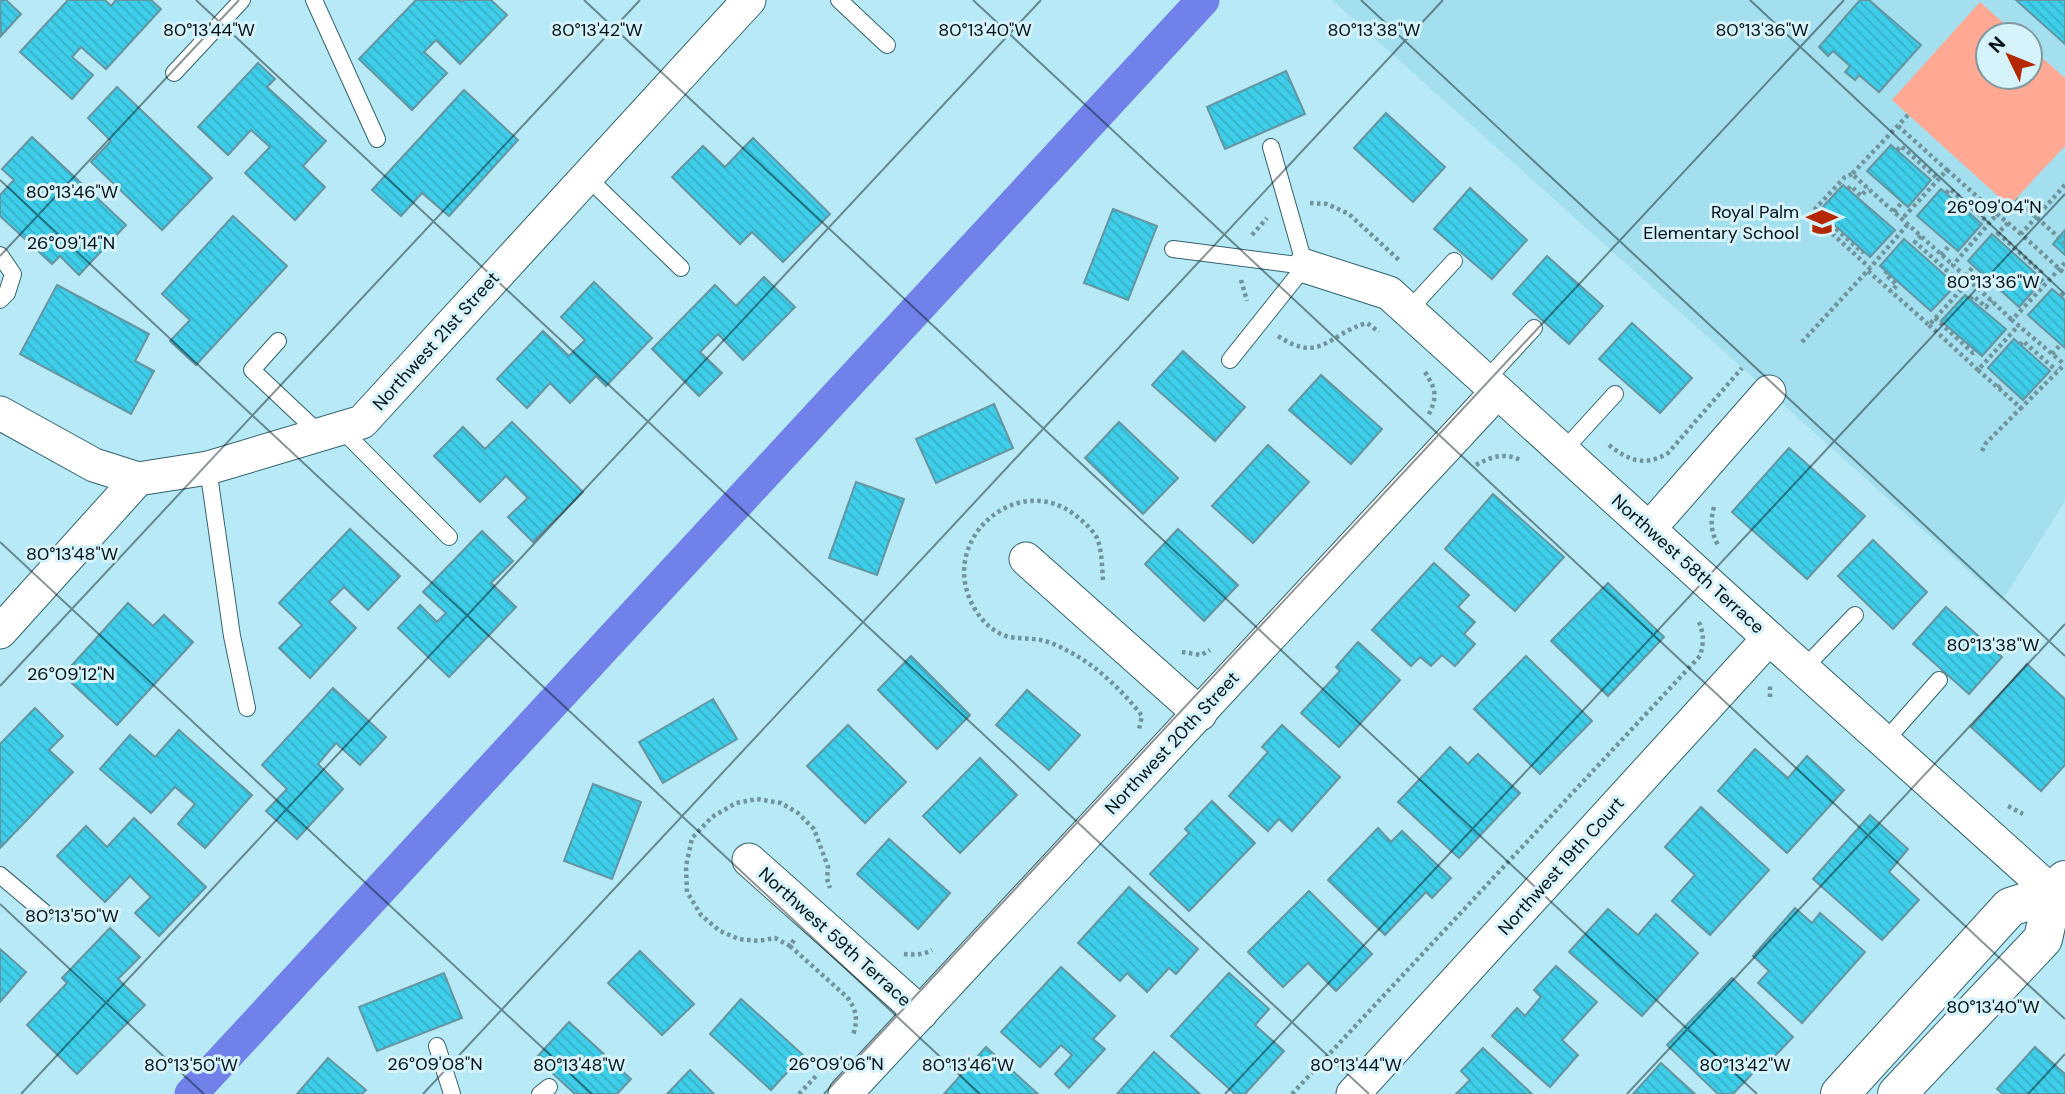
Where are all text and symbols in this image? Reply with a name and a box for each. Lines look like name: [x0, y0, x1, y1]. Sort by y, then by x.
text: 80°13'44"W: [163, 18, 255, 42]
text: 80°13'42"W: [551, 18, 643, 42]
text: 80°13'40"W: [938, 18, 1032, 42]
text: 80°13'38"W: [1328, 18, 1420, 42]
text: 80°13'36"W: [1715, 18, 1809, 42]
north arrow: [1974, 21, 2044, 91]
text: N: [1983, 31, 2011, 58]
text: 80°13'46"W: [26, 180, 118, 204]
text: 26°09'04"N: [1946, 195, 2042, 219]
place label: Royal Palm Elementary School: [1643, 200, 1799, 245]
school or university icon: Royal Palm Elementary School: [1805, 205, 1839, 239]
text: 26°09'14"N: [27, 231, 115, 255]
street label: Northwest 21st Street: [367, 267, 505, 415]
text: 80°13'36"W: [1946, 270, 2040, 294]
street label: Northwest 58th Terrace: [1606, 489, 1770, 639]
text: 80°13'48"W: [26, 542, 118, 566]
text: 80°13'38"W: [1947, 633, 2039, 657]
text: 26°09'12"N: [27, 662, 115, 686]
street label: Northwest 20th Street: [1099, 666, 1245, 820]
street label: Northwest 19th Court: [1493, 792, 1629, 940]
street label: Northwest 59th Terrace: [754, 862, 916, 1012]
text: 80°13'50"W: [25, 904, 119, 928]
text: 80°13'40"W: [1946, 995, 2040, 1019]
text: 26°09'08"N: [387, 1052, 483, 1076]
text: 26°09'06"N: [788, 1052, 884, 1076]
text: 80°13'50"W: [144, 1053, 238, 1077]
text: 80°13'48"W: [533, 1053, 625, 1077]
text: 80°13'46"W: [922, 1053, 1014, 1077]
text: 80°13'44"W: [1310, 1053, 1402, 1077]
text: 80°13'42"W: [1699, 1053, 1791, 1077]

